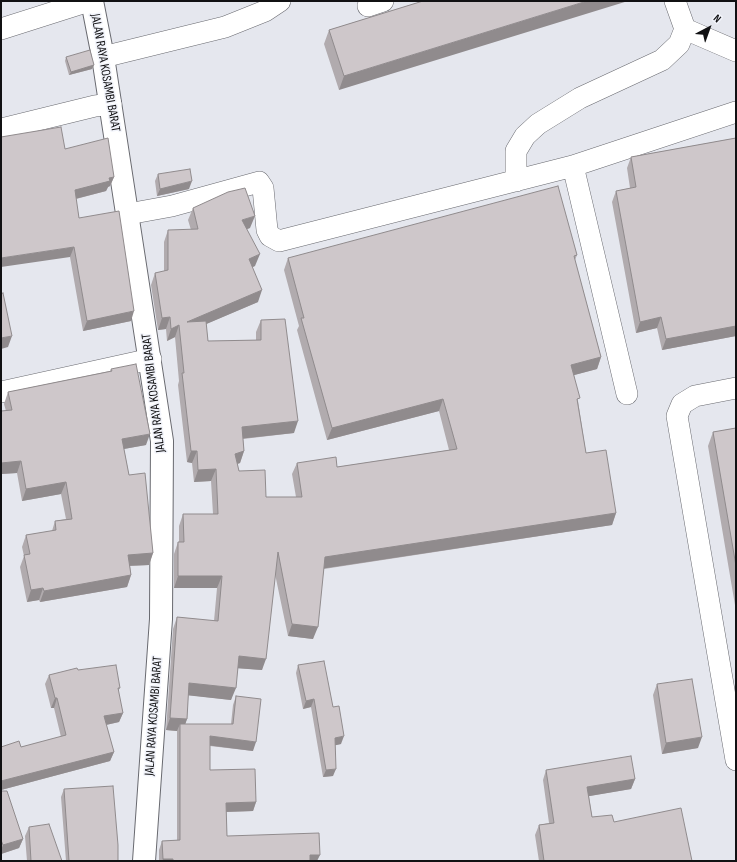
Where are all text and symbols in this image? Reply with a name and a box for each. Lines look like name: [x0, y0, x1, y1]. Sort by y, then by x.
north arrow: [689, 8, 729, 48]
text: N: [711, 12, 724, 25]
street label: JALAN RAYA KOSAMBI BARAT: [87, 13, 123, 133]
street label: JALAN RAYA KOSAMBI BARAT: [139, 333, 169, 453]
street label: JALAN RAYA KOSAMBI BARAT: [142, 656, 166, 776]

